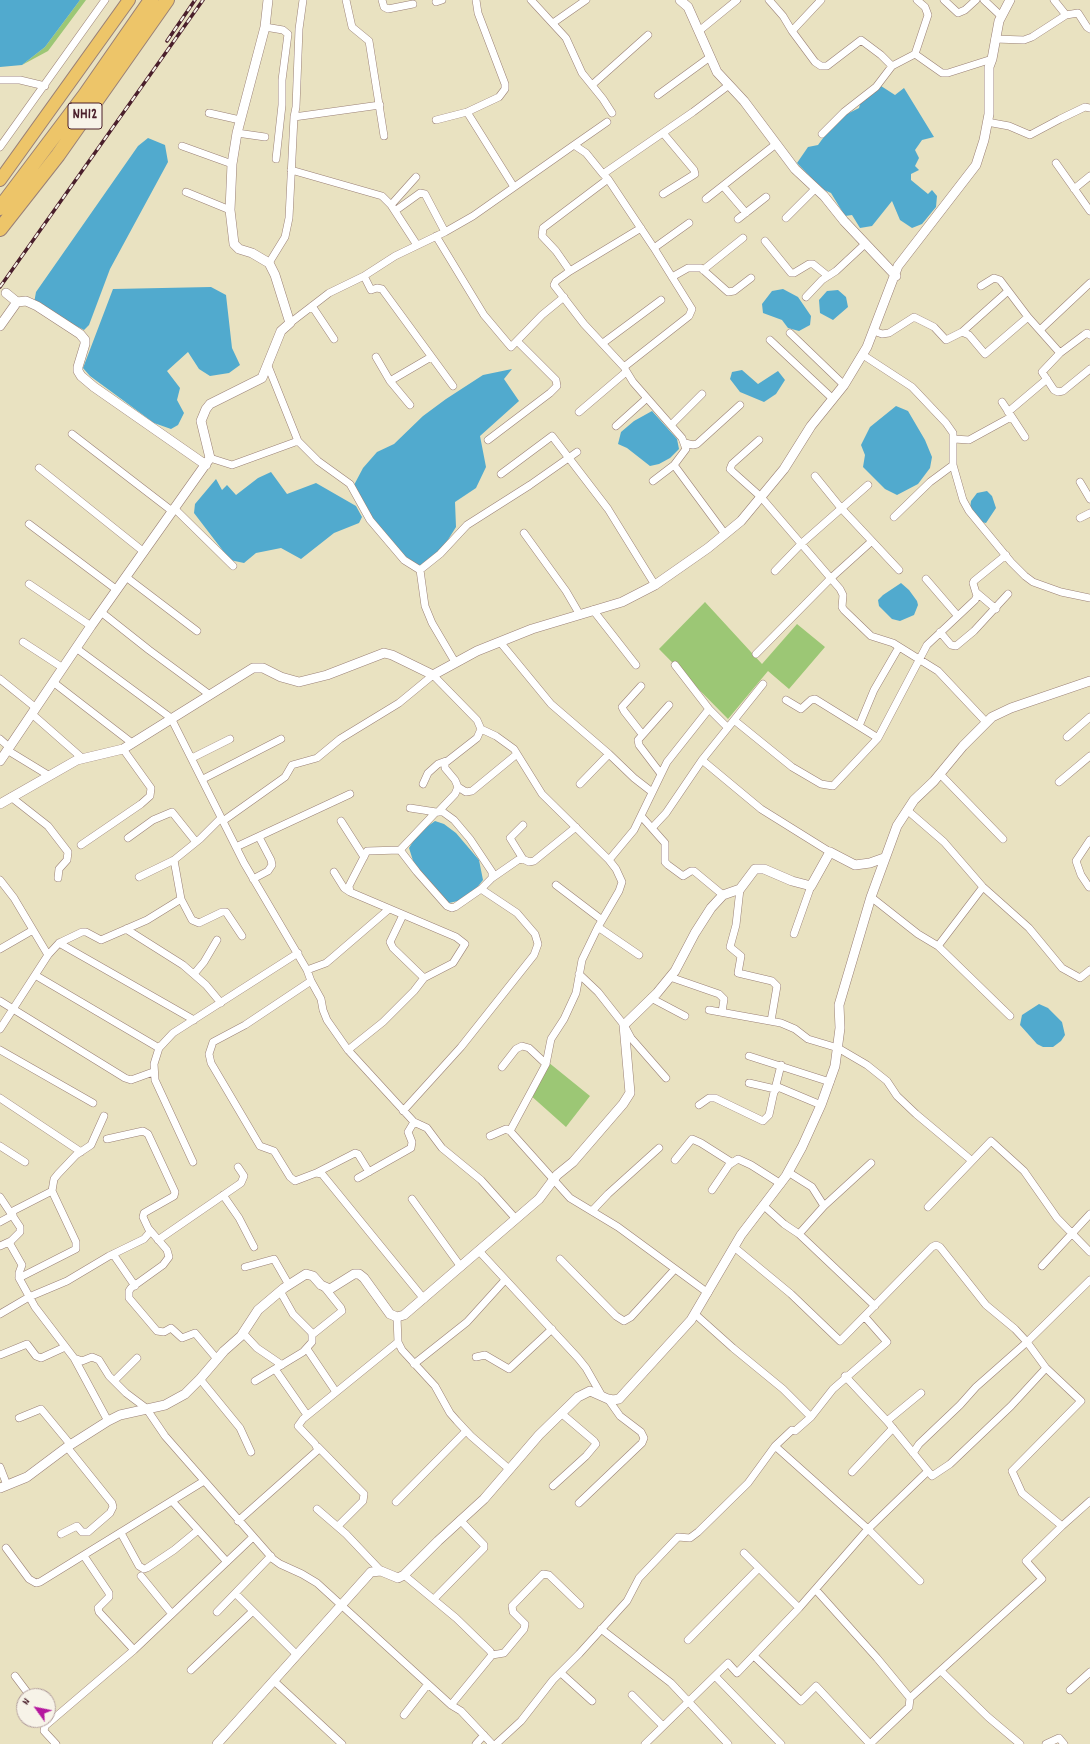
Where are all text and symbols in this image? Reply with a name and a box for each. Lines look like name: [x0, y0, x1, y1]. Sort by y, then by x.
road number: NH12: [68, 103, 102, 129]
north arrow: [16, 1688, 56, 1728]
text: N: [19, 1695, 35, 1709]

